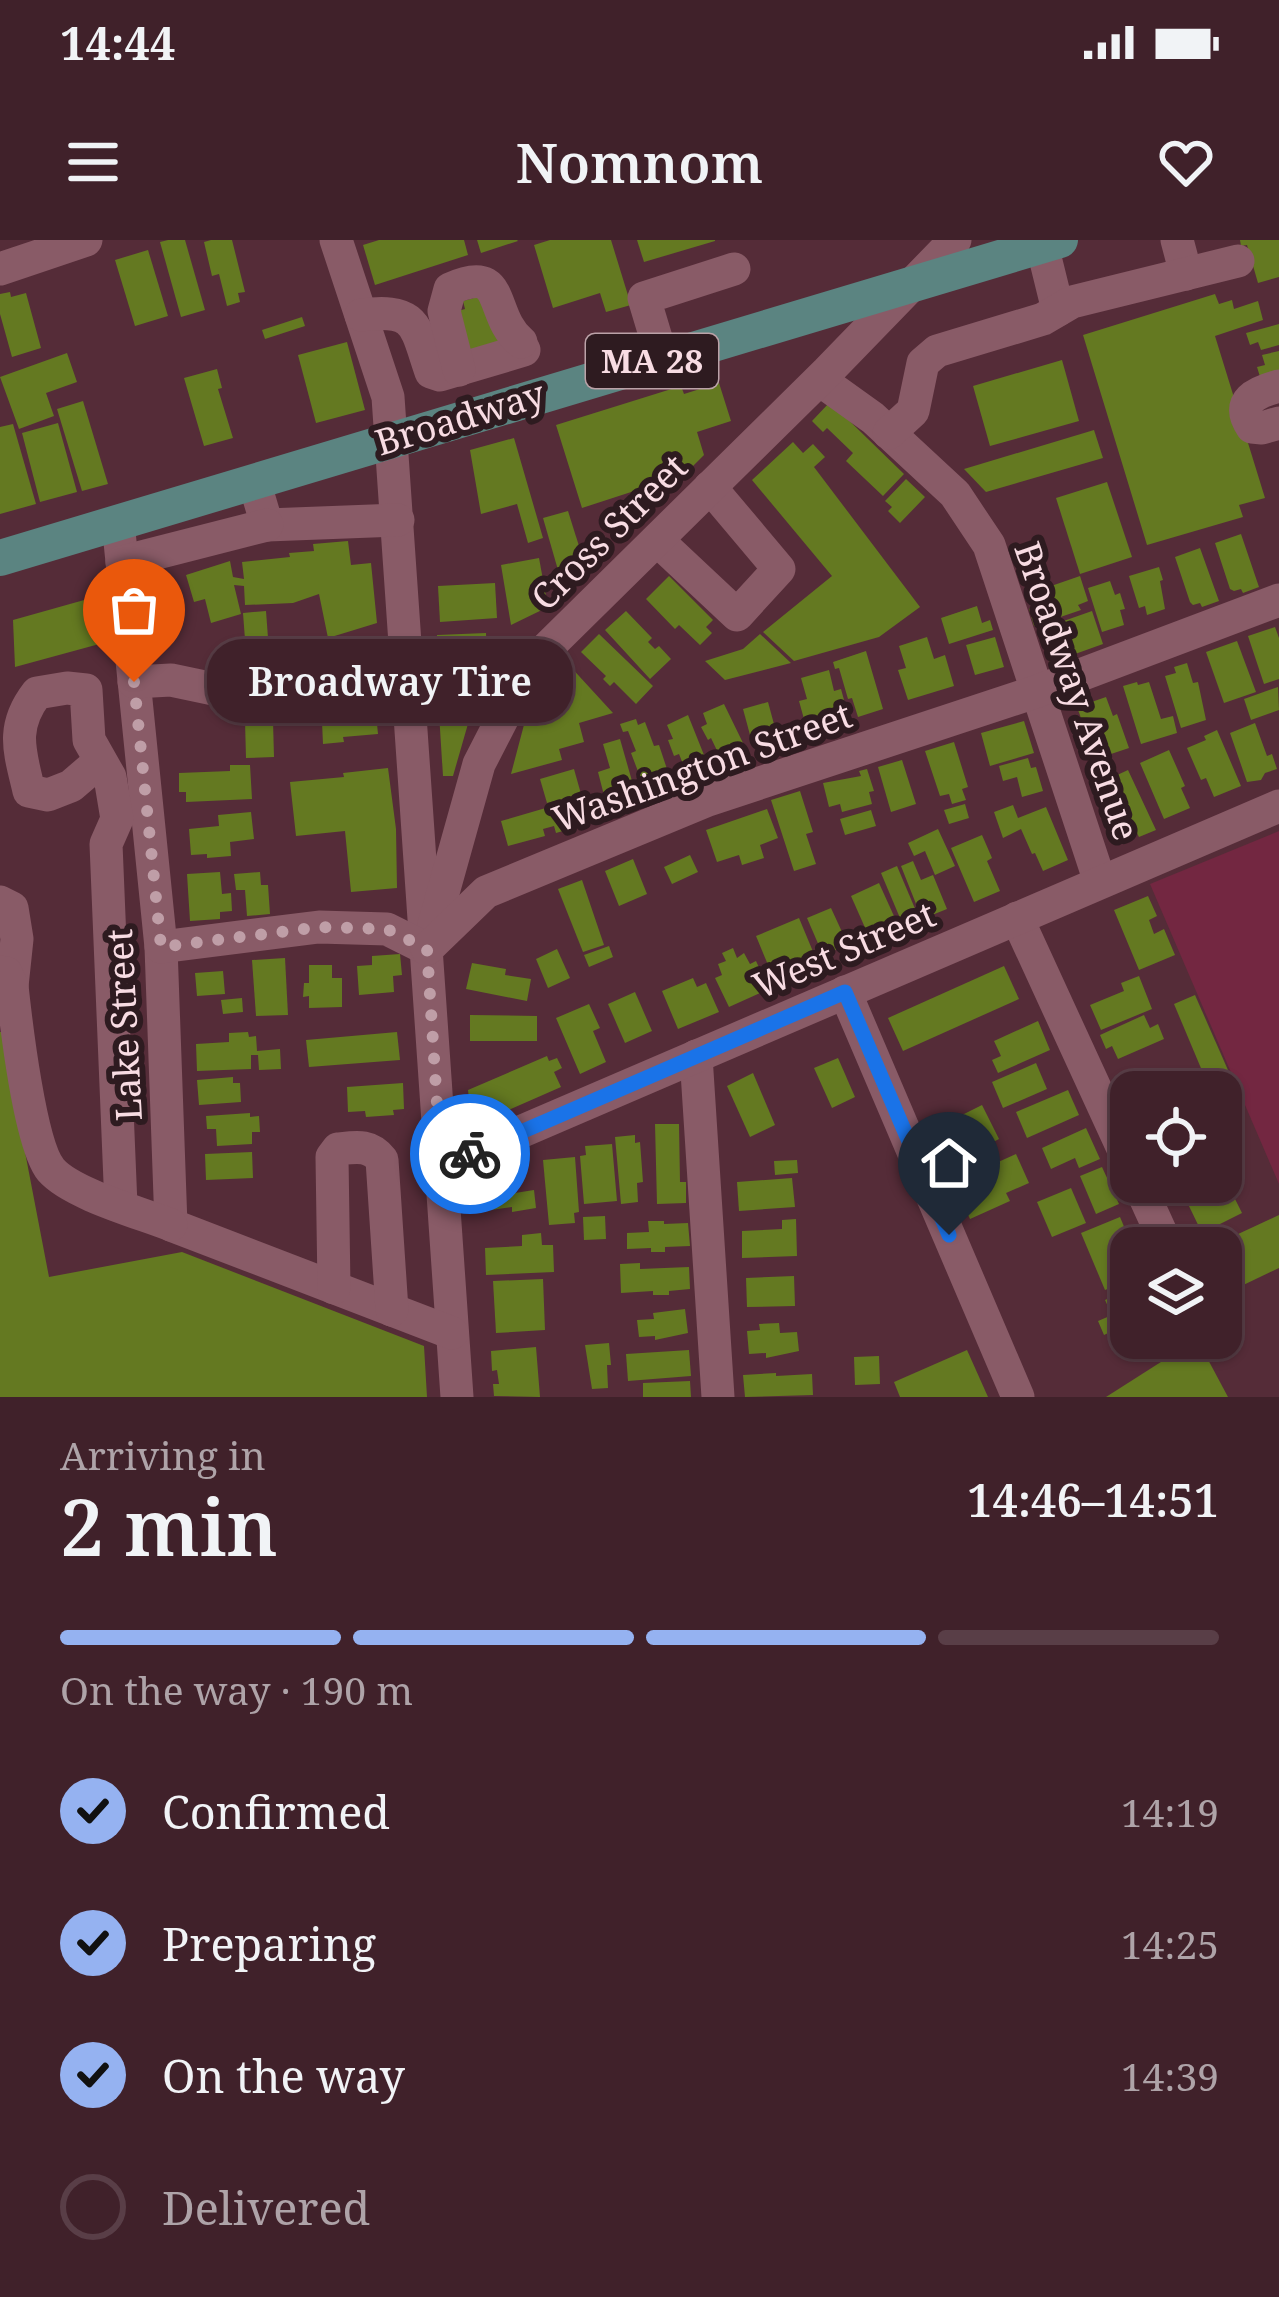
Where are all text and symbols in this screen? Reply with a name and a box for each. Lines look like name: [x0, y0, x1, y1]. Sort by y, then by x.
text: 14:44: [60, 12, 175, 73]
text: Nomnom: [516, 125, 763, 199]
icon: menu: [60, 129, 126, 195]
icon: heart: [1153, 129, 1219, 195]
road number: MA 28: [586, 334, 718, 388]
street label: Broadway: [369, 368, 551, 466]
street label: Cross Street: [520, 443, 697, 620]
street label: Broadway Avenue: [1003, 535, 1152, 847]
pin: [83, 559, 185, 682]
icon: bag: [101, 577, 167, 643]
callout: Broadway Tire: [206, 640, 572, 724]
text: Broadway Tire: [248, 654, 532, 707]
street label: Washington Street: [545, 690, 858, 843]
street label: West Street: [745, 889, 942, 1010]
street label: Lake Street: [94, 928, 153, 1122]
map controls: [1110, 1071, 1242, 1359]
button: locate: [1110, 1071, 1242, 1203]
courier: [410, 1094, 530, 1214]
pin: [898, 1112, 1000, 1235]
icon: bike: [437, 1121, 503, 1187]
icon: home: [916, 1130, 982, 1196]
button: layers: [1110, 1227, 1242, 1359]
text: Arriving in: [60, 1428, 266, 1481]
text: 14:46–14:51: [967, 1469, 1219, 1530]
text: 2 min: [60, 1473, 278, 1579]
text: On the way · 190 m: [60, 1663, 413, 1716]
icon: check: [60, 1778, 126, 1844]
text: Confirmed: [162, 1781, 390, 1842]
text: 14:19: [1121, 1785, 1219, 1838]
icon: check: [60, 1910, 126, 1976]
text: Preparing: [162, 1913, 376, 1974]
text: 14:25: [1121, 1917, 1219, 1970]
icon: check: [60, 2042, 126, 2108]
text: On the way: [162, 2045, 405, 2106]
text: 14:39: [1121, 2049, 1219, 2102]
text: Delivered: [162, 2177, 370, 2238]

